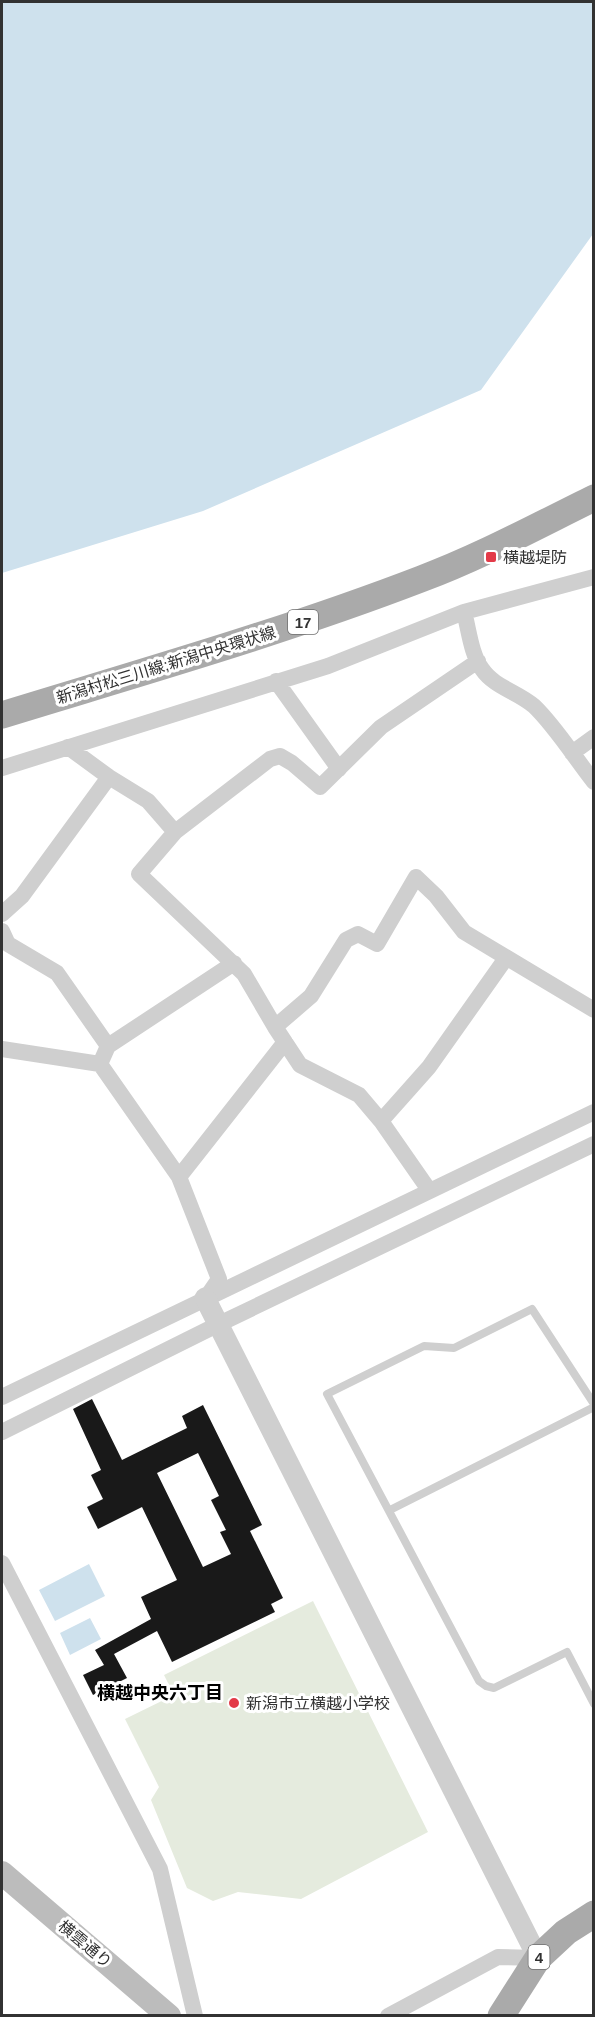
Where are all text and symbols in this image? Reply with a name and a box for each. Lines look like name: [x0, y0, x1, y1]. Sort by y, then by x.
place label: 横越堤防: [503, 549, 567, 566]
marker: 横越堤防: [484, 550, 498, 564]
road number: 17: [288, 610, 318, 634]
street label: 新潟村松三川線;新潟中央環状線: [54, 623, 278, 707]
district label: 横越中央六丁目: [97, 1683, 223, 1703]
place label: 新潟市立横越小学校: [246, 1695, 390, 1712]
marker: 新潟市立横越小学校: [227, 1696, 241, 1710]
street label: 横雲通り: [55, 1917, 115, 1971]
road number: 4: [528, 1945, 550, 1969]

